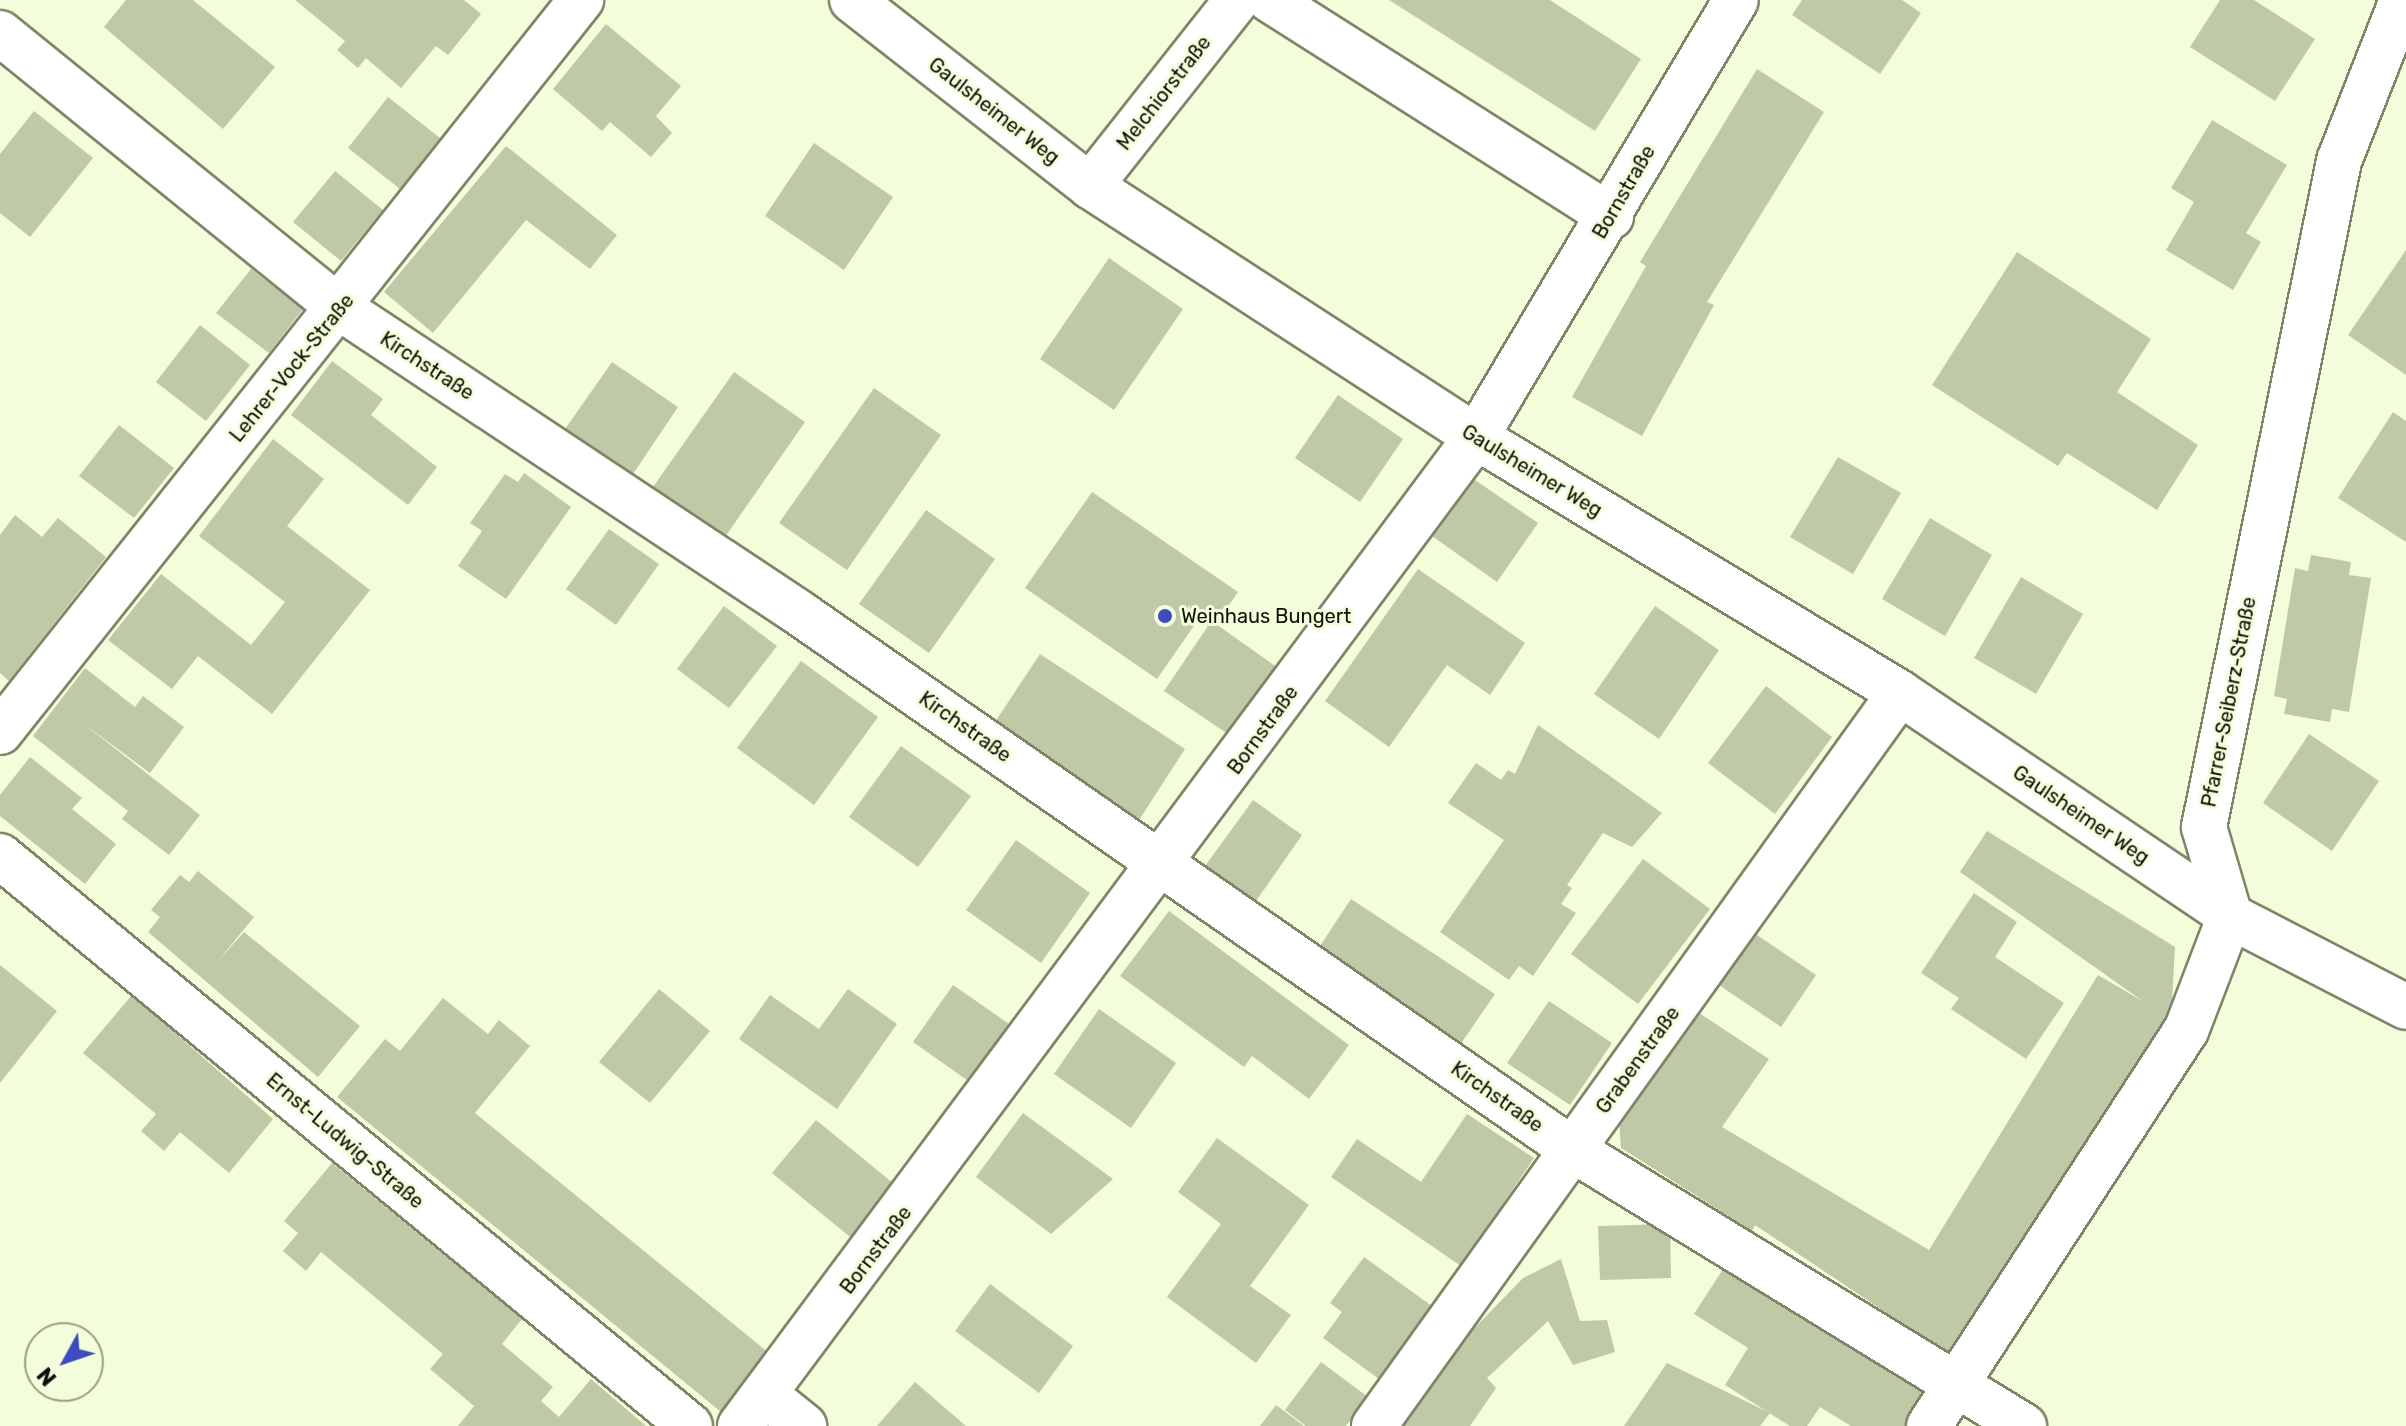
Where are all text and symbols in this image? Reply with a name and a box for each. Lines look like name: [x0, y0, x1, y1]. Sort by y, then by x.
street label: Melchiorstraße: [1112, 31, 1216, 155]
street label: Gaulsheimer Weg: [923, 52, 1065, 170]
street label: Bornstraße: [1588, 141, 1660, 243]
street label: Lehrer-Vock-Straße: [225, 289, 359, 447]
street label: Kirchstraße: [376, 327, 478, 405]
street label: Gaulsheimer Weg: [1457, 419, 1607, 523]
street label: Pfarrer-Seiberz-Straße: [2197, 595, 2261, 809]
place label: Weinhaus Bungert: [1181, 604, 1351, 628]
marker: Weinhaus Bungert: [1156, 607, 1174, 625]
street label: Bornstraße: [1223, 681, 1303, 779]
street label: Kirchstraße: [914, 686, 1016, 768]
street label: Gaulsheimer Weg: [2008, 760, 2154, 870]
street label: Grabenstraße: [1591, 1002, 1685, 1118]
street label: Kirchstraße: [1446, 1056, 1548, 1138]
street label: Ernst-Ludwig-Straße: [261, 1068, 429, 1214]
street label: Bornstraße: [835, 1201, 917, 1299]
north arrow: [24, 1322, 104, 1402]
text: N: [31, 1362, 62, 1391]

